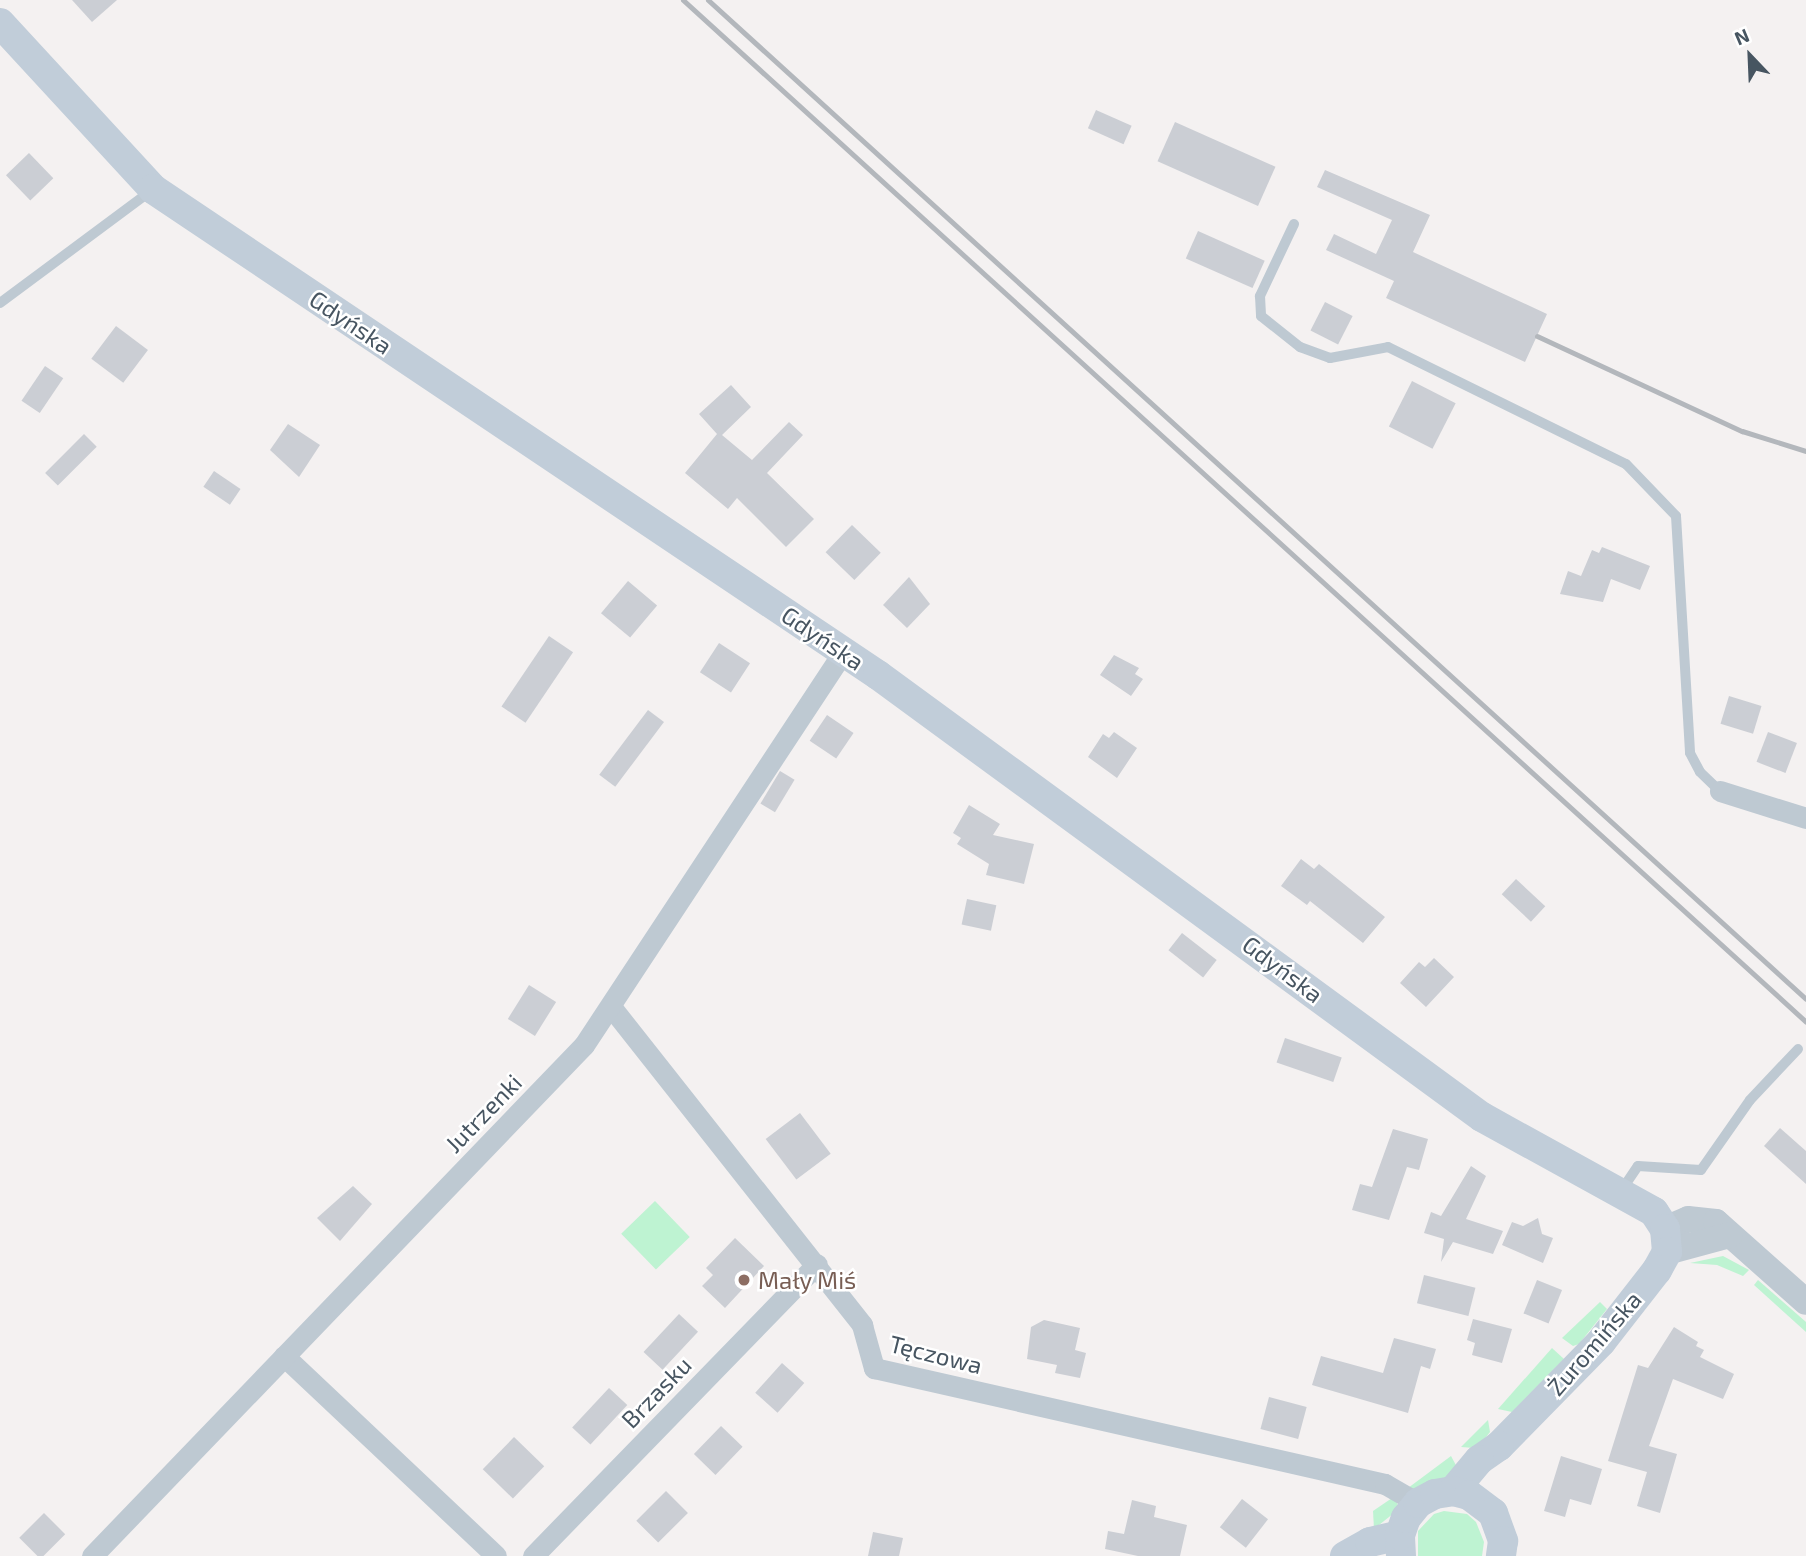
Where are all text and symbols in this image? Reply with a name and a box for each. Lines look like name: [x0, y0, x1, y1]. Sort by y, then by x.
north arrow: [1715, 21, 1785, 91]
text: N: [1731, 23, 1752, 49]
street label: Gdyńska: [304, 284, 398, 360]
street label: Gdyńska: [776, 600, 870, 676]
street label: Gdyńska: [1237, 930, 1329, 1008]
street label: Jutrzenki: [439, 1068, 527, 1158]
place label: Mały Miś: [758, 1266, 857, 1294]
marker: Mały Miś: [736, 1272, 752, 1288]
street label: Żuromińska: [1541, 1285, 1647, 1401]
street label: Tęczowa: [887, 1329, 985, 1379]
street label: Brzasku: [615, 1350, 697, 1434]

